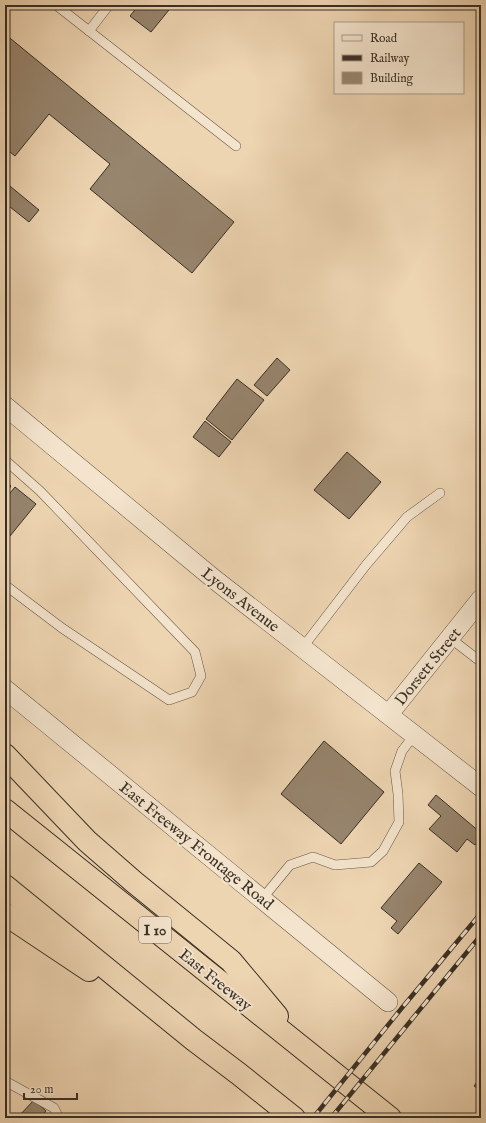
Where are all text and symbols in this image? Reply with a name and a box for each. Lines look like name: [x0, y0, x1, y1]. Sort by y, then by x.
legend: [334, 22, 464, 94]
text: Road: [370, 31, 398, 46]
text: Railway: [370, 51, 409, 66]
text: Building: [370, 71, 414, 86]
street label: Lyons Avenue: [197, 564, 283, 637]
street label: Dorsett Street: [391, 624, 466, 710]
street label: East Freeway Frontage Road: [115, 778, 277, 915]
road number: I 10: [139, 917, 171, 943]
street label: East Freeway: [174, 945, 255, 1016]
scale bar: [24, 1075, 77, 1101]
text: 20 m: [30, 1082, 53, 1097]

